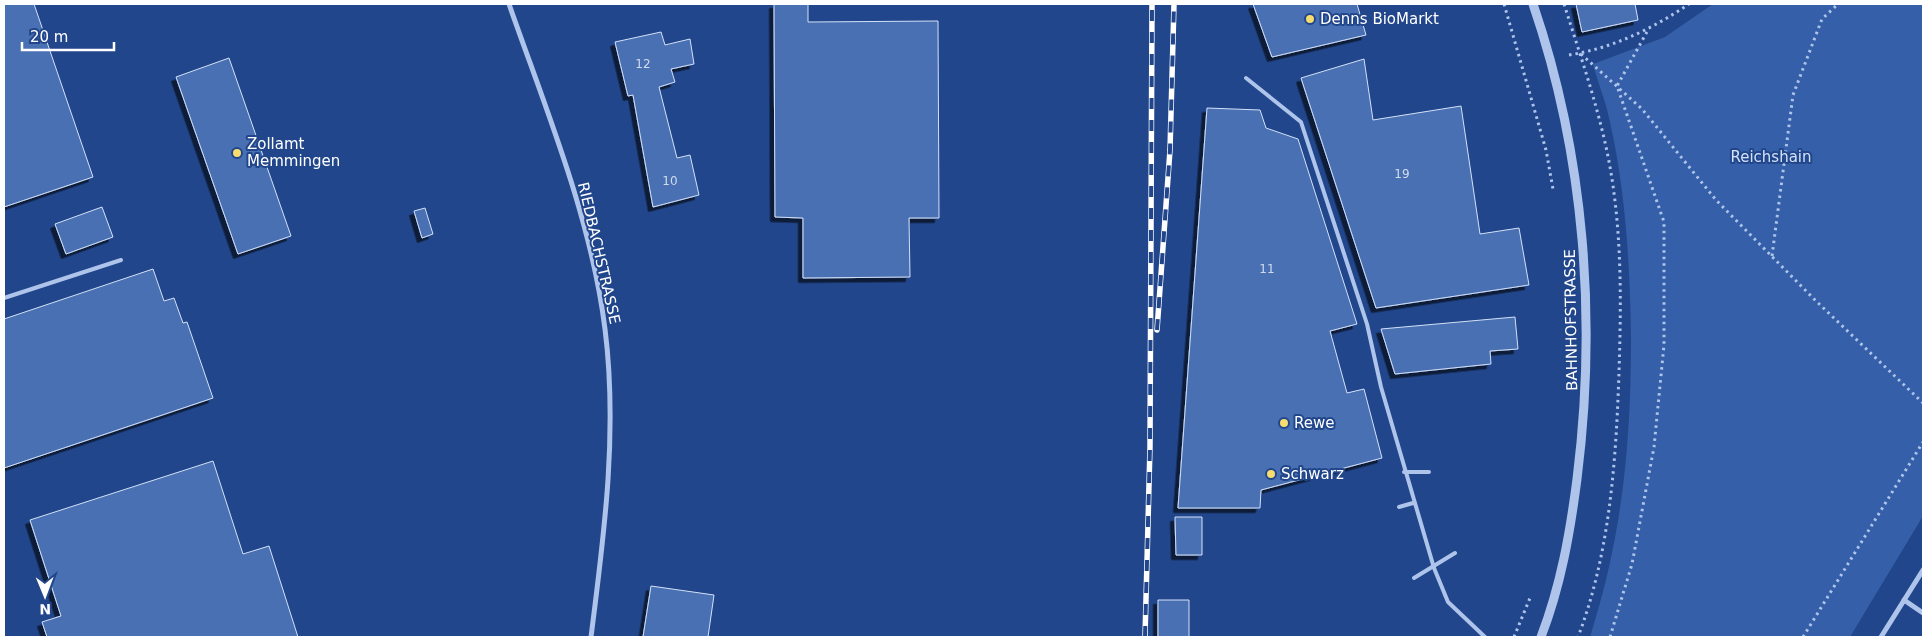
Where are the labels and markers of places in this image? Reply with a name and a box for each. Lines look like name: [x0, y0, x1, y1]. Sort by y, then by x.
place label: Denns BioMarkt: [1320, 10, 1439, 28]
marker: Denns BioMarkt: [1304, 13, 1316, 25]
place label: Zollamt Memmingen: [247, 135, 340, 170]
marker: Zollamt Memmingen: [231, 147, 243, 159]
place label: Rewe: [1294, 414, 1334, 432]
marker: Rewe: [1278, 417, 1290, 429]
place label: Schwarz: [1281, 465, 1344, 483]
marker: Schwarz: [1265, 468, 1277, 480]

